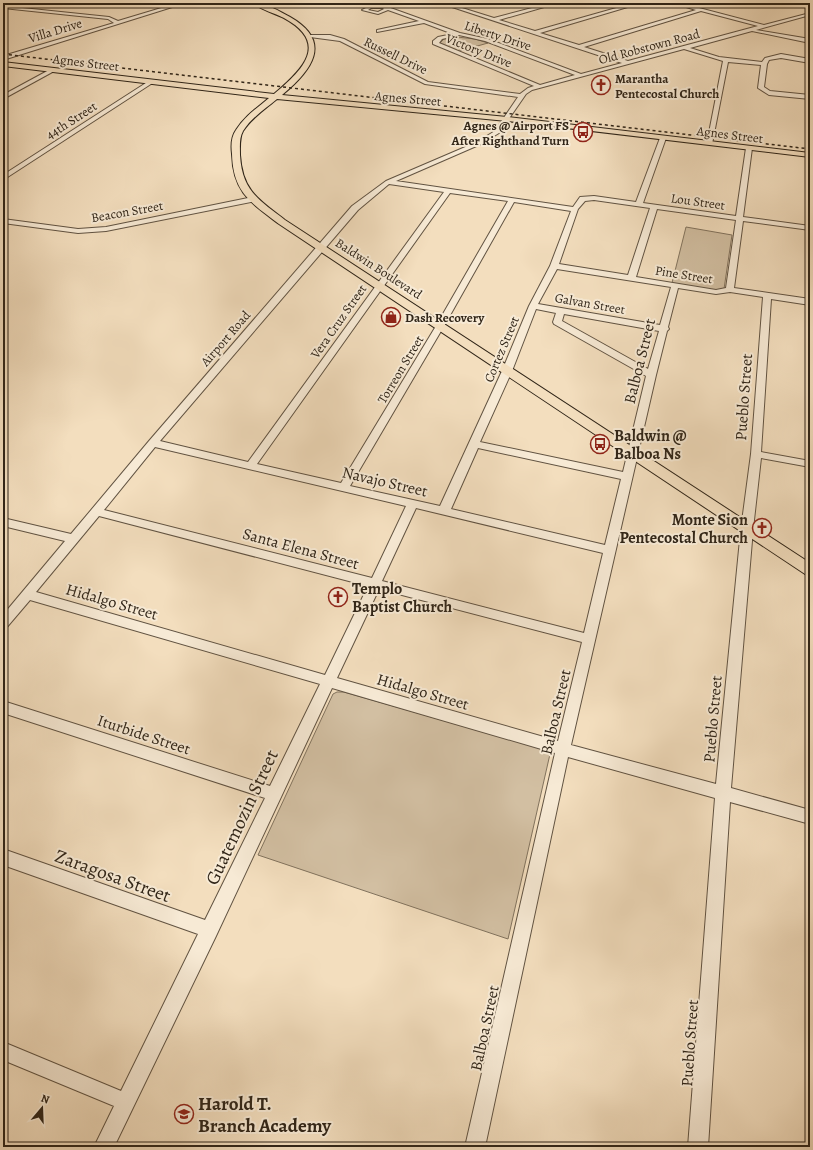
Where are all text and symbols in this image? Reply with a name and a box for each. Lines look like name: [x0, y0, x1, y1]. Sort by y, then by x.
street label: Villa Drive: [25, 14, 84, 47]
street label: Liberty Drive: [462, 17, 534, 54]
street label: Old Robstown Road: [597, 25, 702, 68]
street label: Victory Drive: [442, 29, 515, 72]
street label: Russell Drive: [361, 33, 431, 78]
street label: Agnes Street: [51, 50, 121, 75]
place label: Marantha Pentecostal Church: [615, 70, 719, 102]
church icon: Marantha Pentecostal Church: [590, 74, 612, 96]
street label: Agnes Street: [373, 87, 443, 110]
street label: 44th Street: [43, 97, 101, 143]
place label: Agnes @ Airport FS After Righthand Turn: [451, 117, 570, 149]
bus stop icon: Agnes @ Airport FS After Righthand Turn: [572, 121, 594, 143]
street label: Agnes Street: [695, 122, 765, 147]
street label: Lou Street: [670, 189, 727, 214]
street label: Beacon Street: [90, 197, 165, 226]
street label: Baldwin Boulevard: [332, 234, 425, 303]
street label: Pine Street: [654, 262, 715, 288]
street label: Vera Cruz Street: [306, 280, 371, 362]
street label: Galvan Street: [553, 289, 627, 318]
shop icon: Dash Recovery: [380, 306, 402, 328]
street label: Airport Road: [196, 307, 254, 370]
place label: Dash Recovery: [405, 309, 485, 326]
street label: Cortez Street: [480, 313, 523, 385]
street label: Balboa Street: [619, 316, 661, 406]
street label: Torreon Street: [373, 331, 428, 406]
street label: Pueblo Street: [730, 353, 758, 441]
place label: Baldwin @ Balboa Ns: [614, 425, 687, 465]
bus stop icon: Baldwin @ Balboa Ns: [589, 433, 611, 455]
street label: Navajo Street: [340, 461, 430, 502]
place label: Monte Sion Pentecostal Church: [619, 509, 748, 549]
church icon: Monte Sion Pentecostal Church: [751, 517, 773, 539]
street label: Santa Elena Street: [240, 523, 361, 575]
street label: Hidalgo Street: [63, 578, 160, 626]
place label: Templo Baptist Church: [352, 578, 453, 618]
church icon: Templo Baptist Church: [327, 586, 349, 608]
street label: Balboa Street: [535, 667, 576, 757]
street label: Hidalgo Street: [374, 668, 471, 716]
street label: Pueblo Street: [698, 675, 728, 763]
street label: Iturbide Street: [94, 710, 193, 760]
street label: Guatemozin Street: [199, 746, 285, 889]
street label: Zaragosa Street: [51, 843, 174, 909]
street label: Balboa Street: [465, 983, 505, 1073]
street label: Pueblo Street: [676, 999, 704, 1087]
north arrow: [22, 1088, 62, 1128]
text: N: [39, 1091, 51, 1107]
place label: Harold T. Branch Academy: [198, 1091, 332, 1139]
school or university icon: Harold T. Branch Academy: [173, 1103, 195, 1125]

